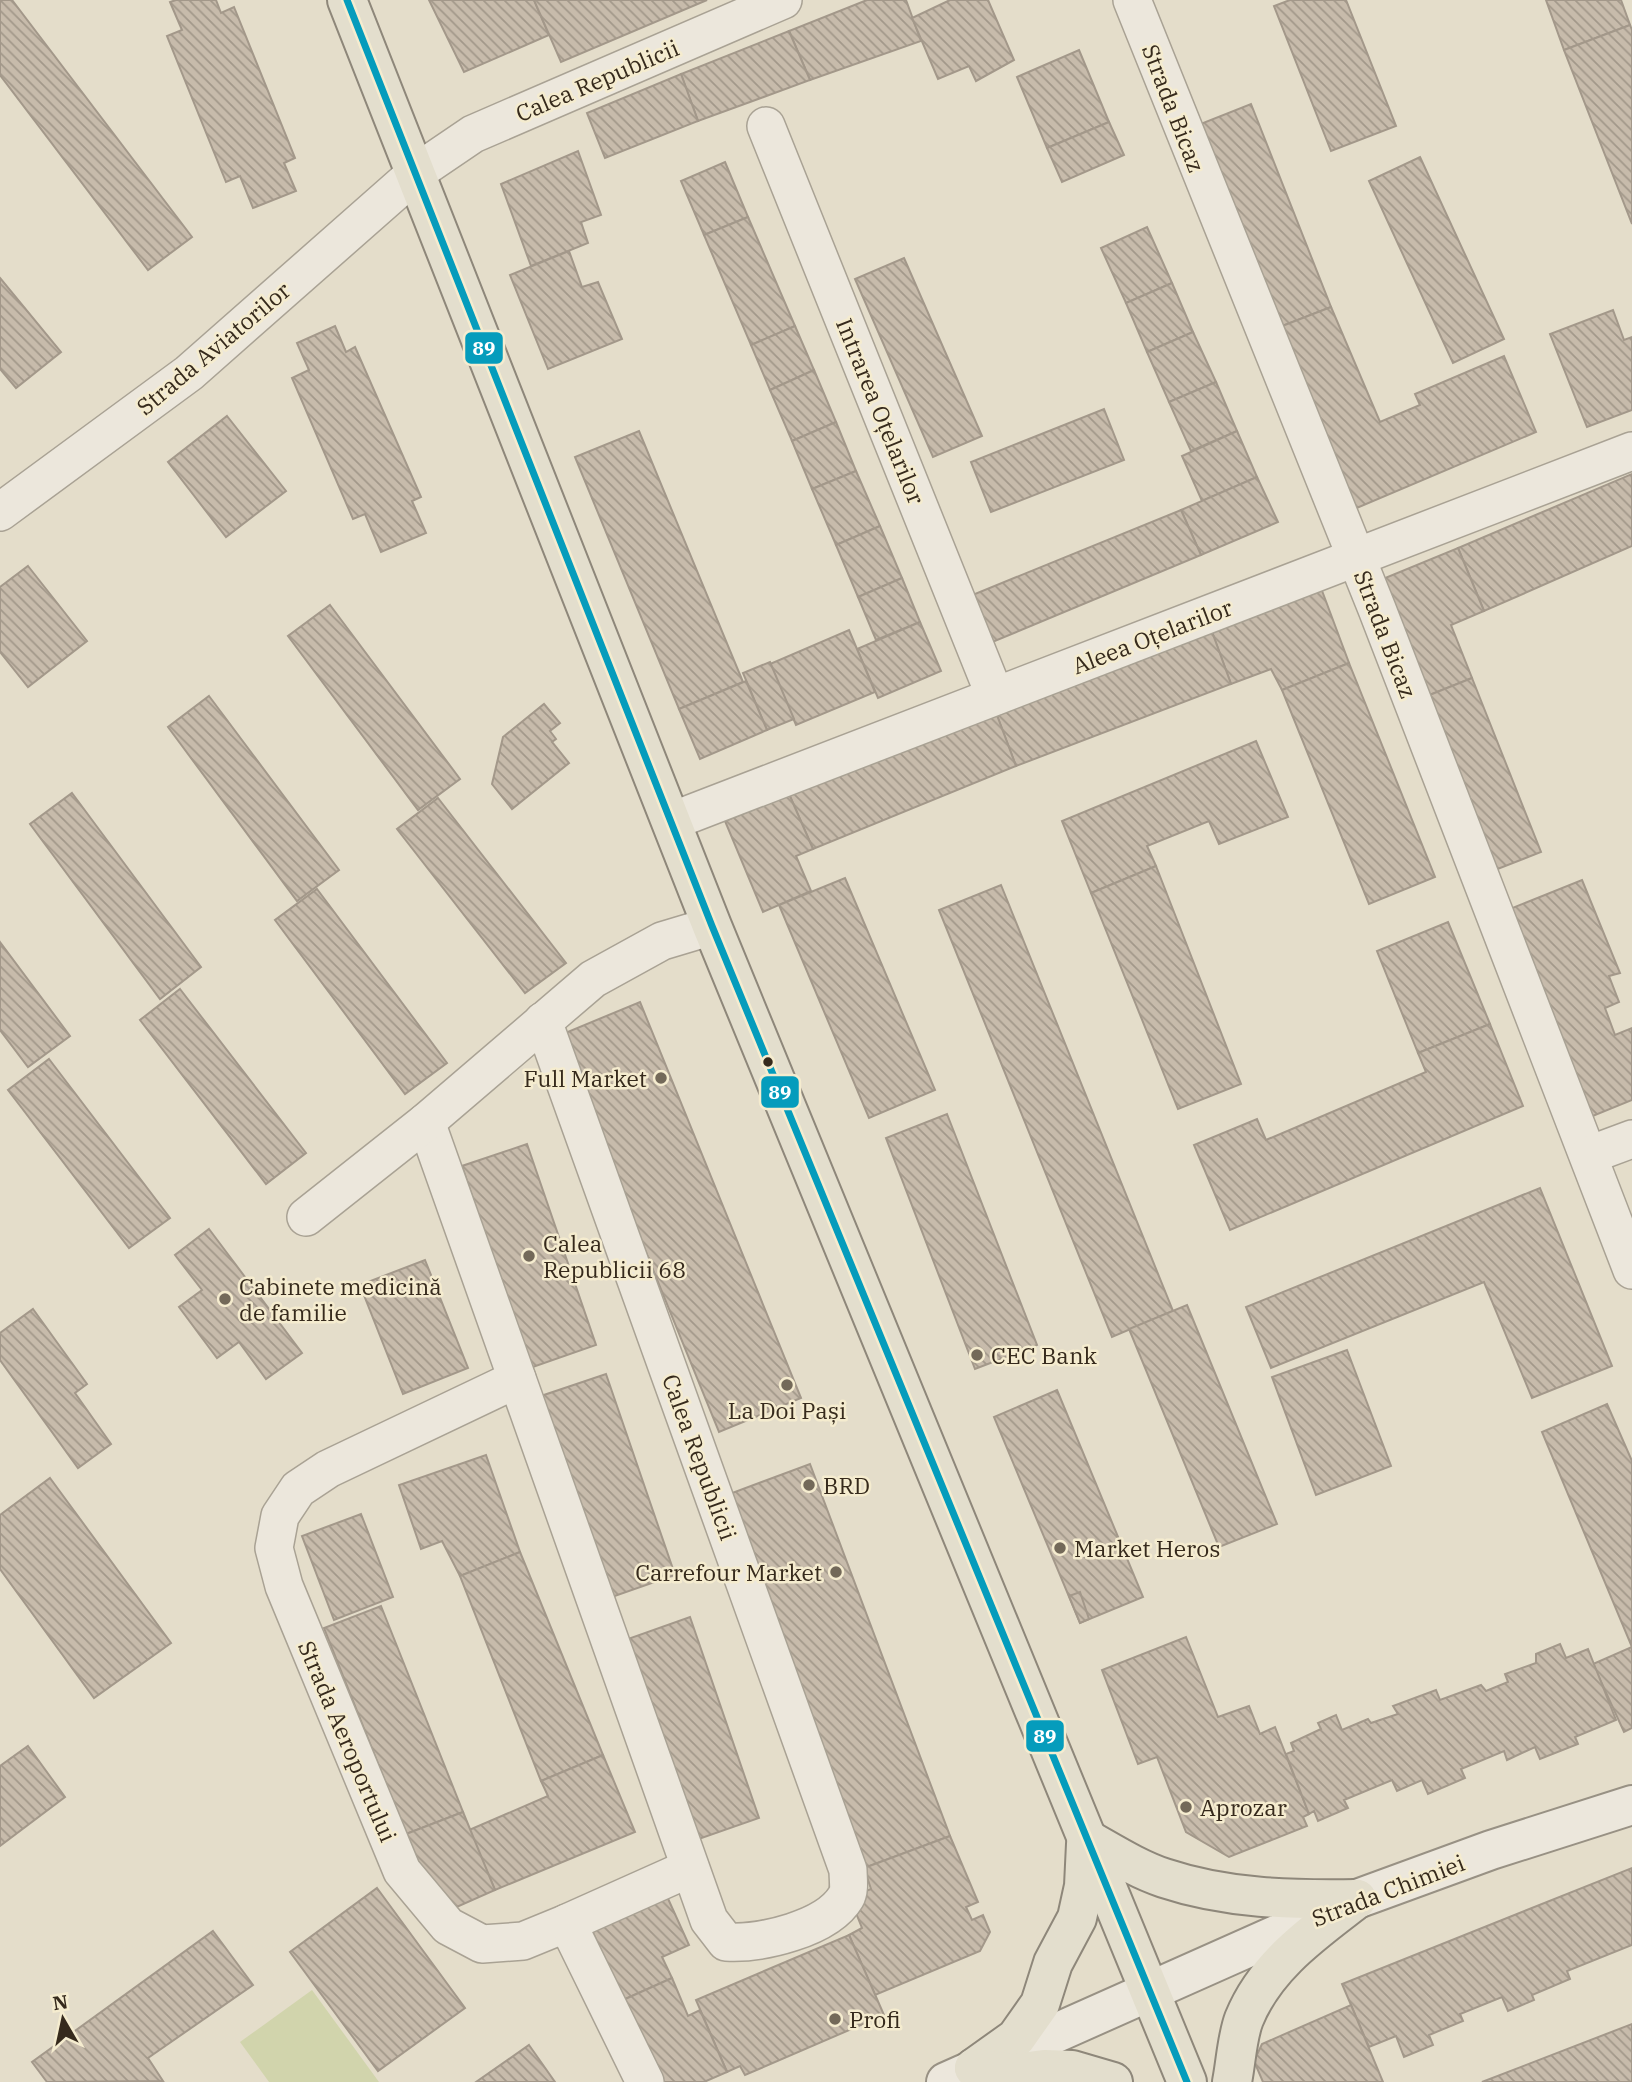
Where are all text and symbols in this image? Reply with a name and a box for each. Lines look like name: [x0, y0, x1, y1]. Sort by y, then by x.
street label: Calea Republicii: [511, 32, 683, 128]
street label: Strada Bicaz: [1136, 40, 1212, 176]
street label: Strada Aviatorilor: [130, 275, 296, 421]
street label: Intrarea Oțelarilor: [830, 314, 932, 508]
line badge: 89: [464, 331, 504, 365]
text: 89: [473, 336, 495, 360]
street label: Strada Bicaz: [1348, 566, 1424, 702]
street label: Aleea Oțelarilor: [1068, 592, 1236, 680]
unlabelled marker: [761, 1055, 775, 1069]
place label: Full Market: [523, 1063, 647, 1093]
marker: Full Market: [653, 1070, 669, 1086]
line badge: 89: [760, 1075, 800, 1109]
text: 89: [769, 1080, 791, 1104]
place label: Calea Republicii 68: [543, 1228, 686, 1284]
marker: Calea Republicii 68: [521, 1248, 537, 1264]
place label: Cabinete medicină de familie: [239, 1271, 442, 1327]
marker: Cabinete medicină de familie: [217, 1291, 233, 1307]
place label: CEC Bank: [991, 1340, 1098, 1370]
marker: CEC Bank: [969, 1347, 985, 1363]
street label: Calea Republicii: [656, 1370, 744, 1544]
marker: La Doi Pași: [779, 1377, 795, 1393]
place label: La Doi Pași: [728, 1395, 846, 1425]
place label: BRD: [823, 1470, 870, 1500]
marker: BRD: [801, 1477, 817, 1493]
place label: Market Heros: [1074, 1533, 1221, 1563]
marker: Market Heros: [1052, 1540, 1068, 1556]
place label: Carrefour Market: [635, 1557, 822, 1587]
marker: Carrefour Market: [828, 1564, 844, 1580]
street label: Strada Aeroportului: [292, 1636, 404, 1846]
line badge: 89: [1025, 1719, 1065, 1753]
text: 89: [1034, 1724, 1056, 1748]
place label: Aprozar: [1200, 1792, 1287, 1822]
marker: Aprozar: [1178, 1799, 1194, 1815]
street label: Strada Chimiei: [1307, 1847, 1469, 1933]
north arrow: [28, 1984, 98, 2054]
text: N: [51, 1989, 70, 2015]
place label: Profi: [849, 2004, 901, 2034]
marker: Profi: [827, 2011, 843, 2027]

